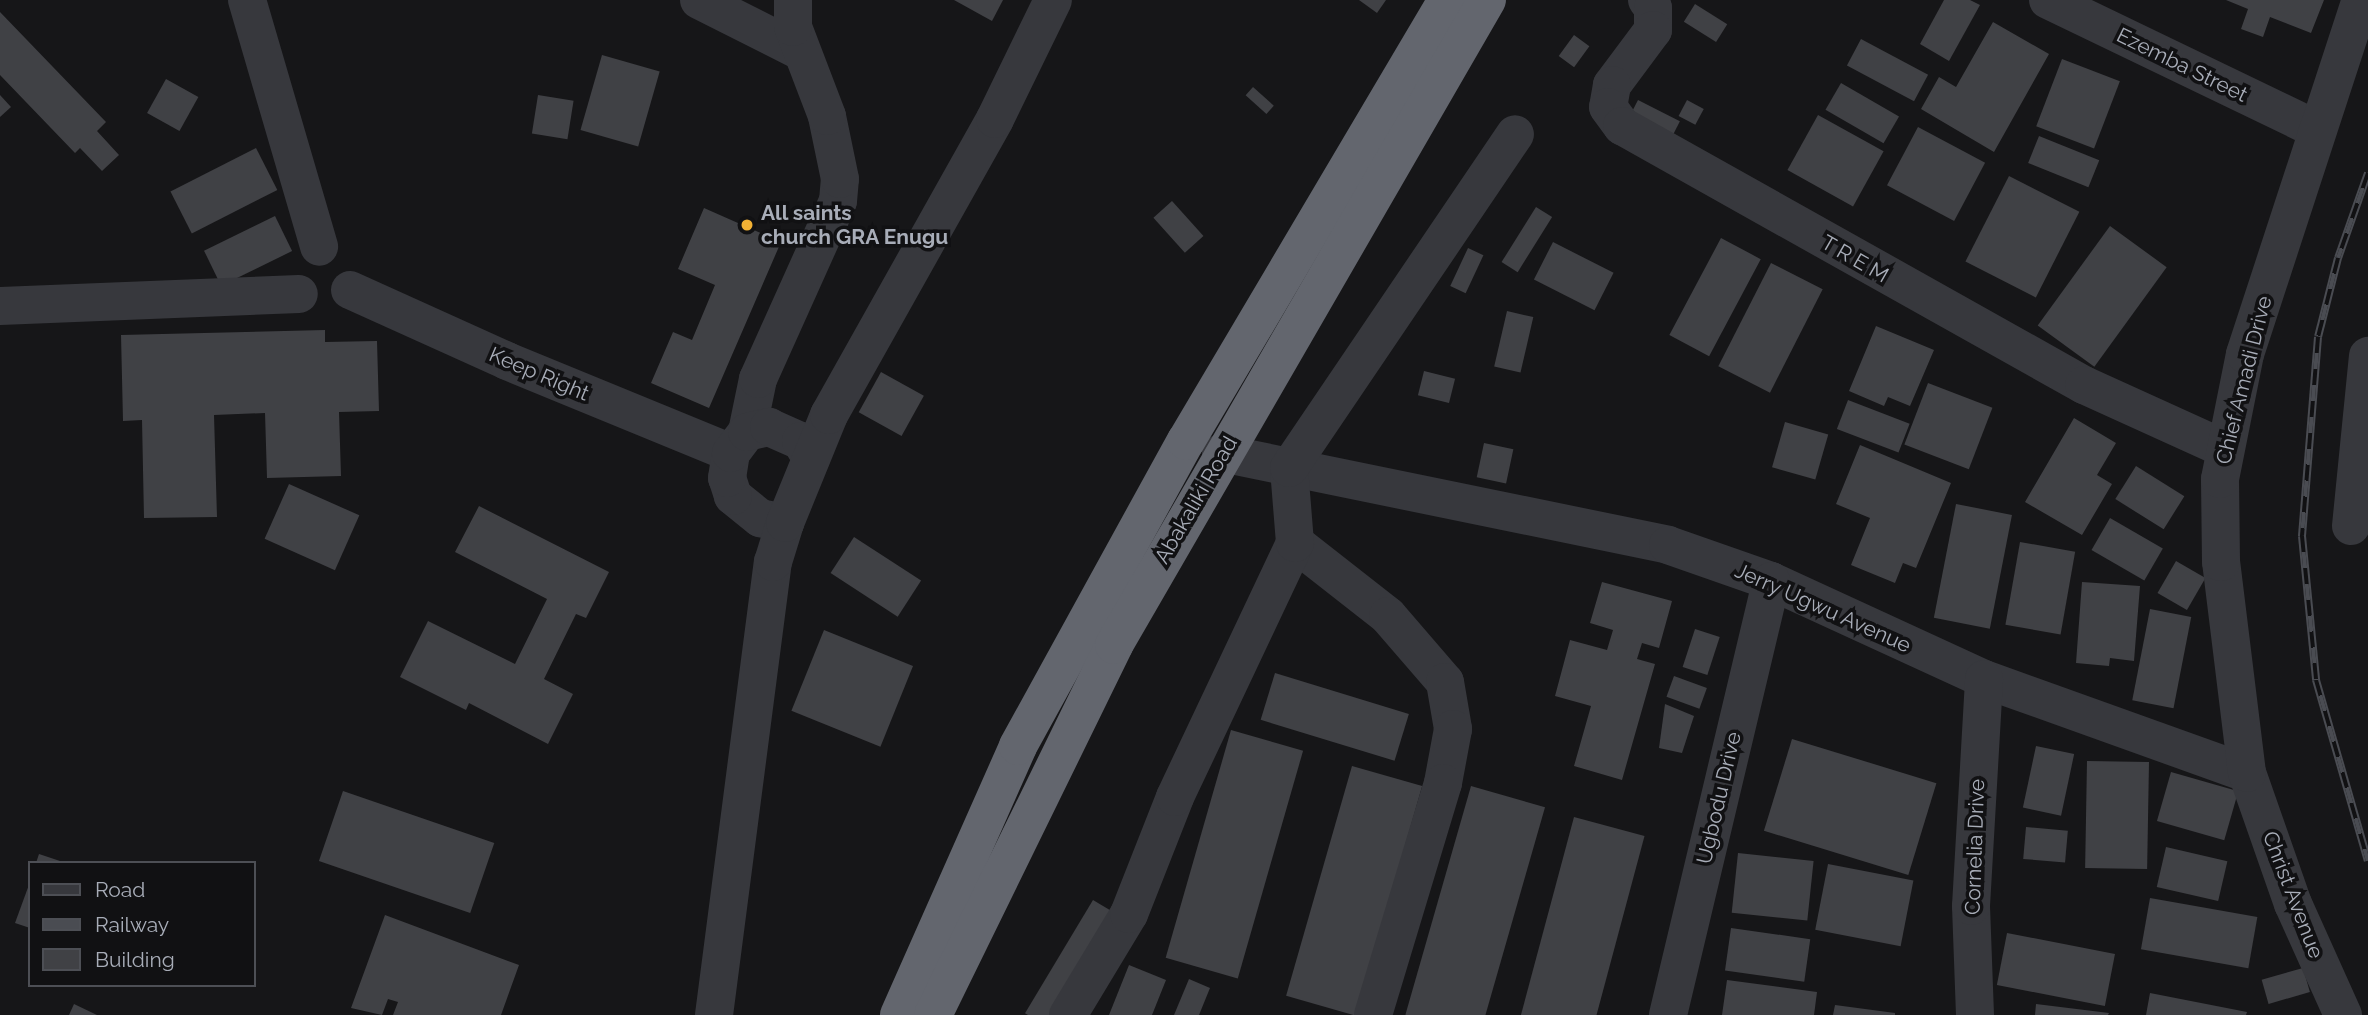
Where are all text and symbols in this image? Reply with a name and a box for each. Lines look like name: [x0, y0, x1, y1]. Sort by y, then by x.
street label: Ezemba Street: [2112, 22, 2252, 108]
place label: All saints church GRA Enugu: [761, 200, 949, 250]
marker: All saints church GRA Enugu: [739, 217, 755, 233]
street label: T R E M: [1817, 230, 1893, 288]
street label: Chief Amadi Drive: [2211, 293, 2277, 467]
street label: Keep Right: [485, 342, 593, 406]
street label: Abakaliki Road: [1149, 432, 1243, 568]
street label: Jerry Ugwu Avenue: [1731, 558, 1915, 658]
street label: Ugbodu Drive: [1692, 729, 1746, 867]
street label: Cornelia Drive: [1960, 779, 1990, 915]
street label: Christ Avenue: [2257, 828, 2329, 962]
legend: [28, 861, 256, 987]
text: Road: [95, 877, 145, 902]
text: Railway: [95, 912, 169, 937]
text: Building: [95, 947, 175, 972]

